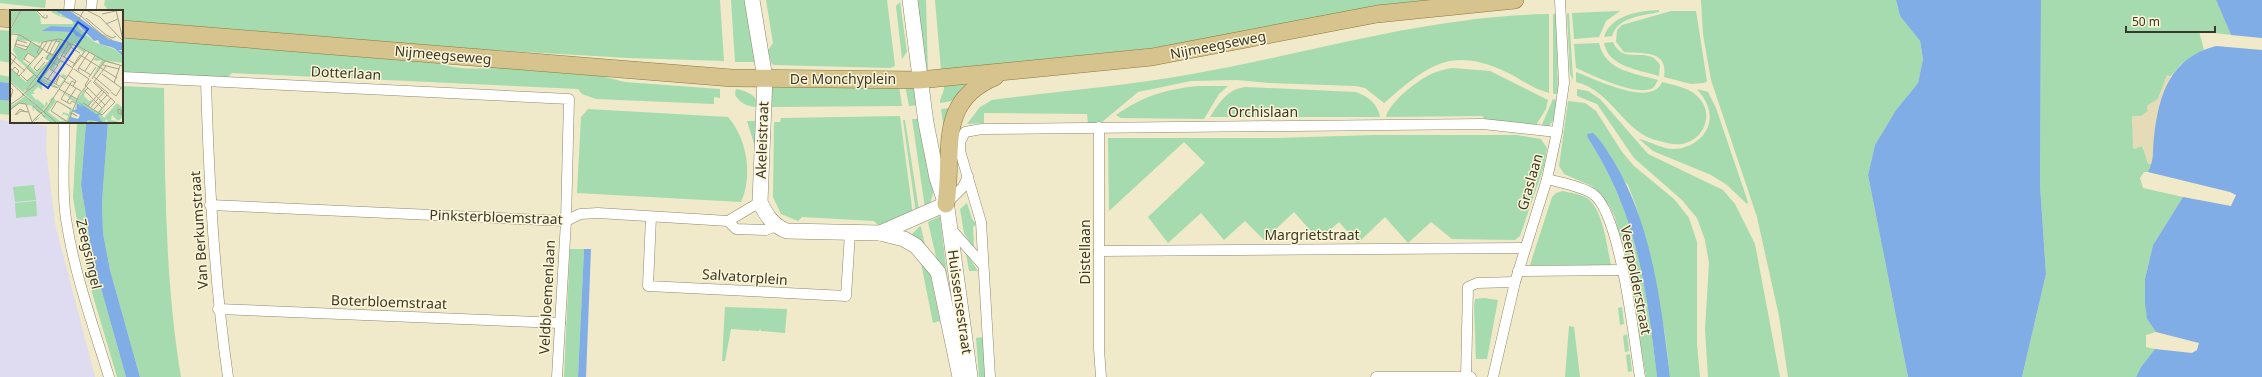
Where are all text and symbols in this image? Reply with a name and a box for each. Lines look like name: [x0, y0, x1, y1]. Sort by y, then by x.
scale bar: [2126, 8, 2215, 34]
inset map: [10, 10, 123, 123]
text: 50 m: [2132, 13, 2160, 30]
street label: Nijmeegseweg: [1168, 26, 1267, 63]
street label: Nijmeegseweg: [394, 41, 492, 68]
street label: Dotterlaan: [310, 61, 382, 84]
street label: De Monchyplein: [790, 69, 896, 88]
street label: Akeleistraat: [751, 101, 772, 179]
street label: Orchislaan: [1228, 102, 1298, 121]
street label: Graslaan: [1512, 151, 1547, 212]
street label: Van Berkumstraat: [185, 170, 212, 290]
street label: Pinksterbloemstraat: [429, 205, 563, 228]
street label: Zeegsingel: [72, 217, 107, 291]
street label: Distellaan: [1075, 219, 1094, 285]
street label: Veerpolderstraat: [1617, 224, 1656, 336]
street label: Margrietstraat: [1264, 225, 1360, 244]
street label: Veldbloemenlaan: [534, 239, 559, 355]
street label: Huissensestraat: [944, 249, 977, 355]
street label: Salvatorplein: [702, 264, 788, 289]
street label: Boterbloemstraat: [331, 290, 447, 313]

